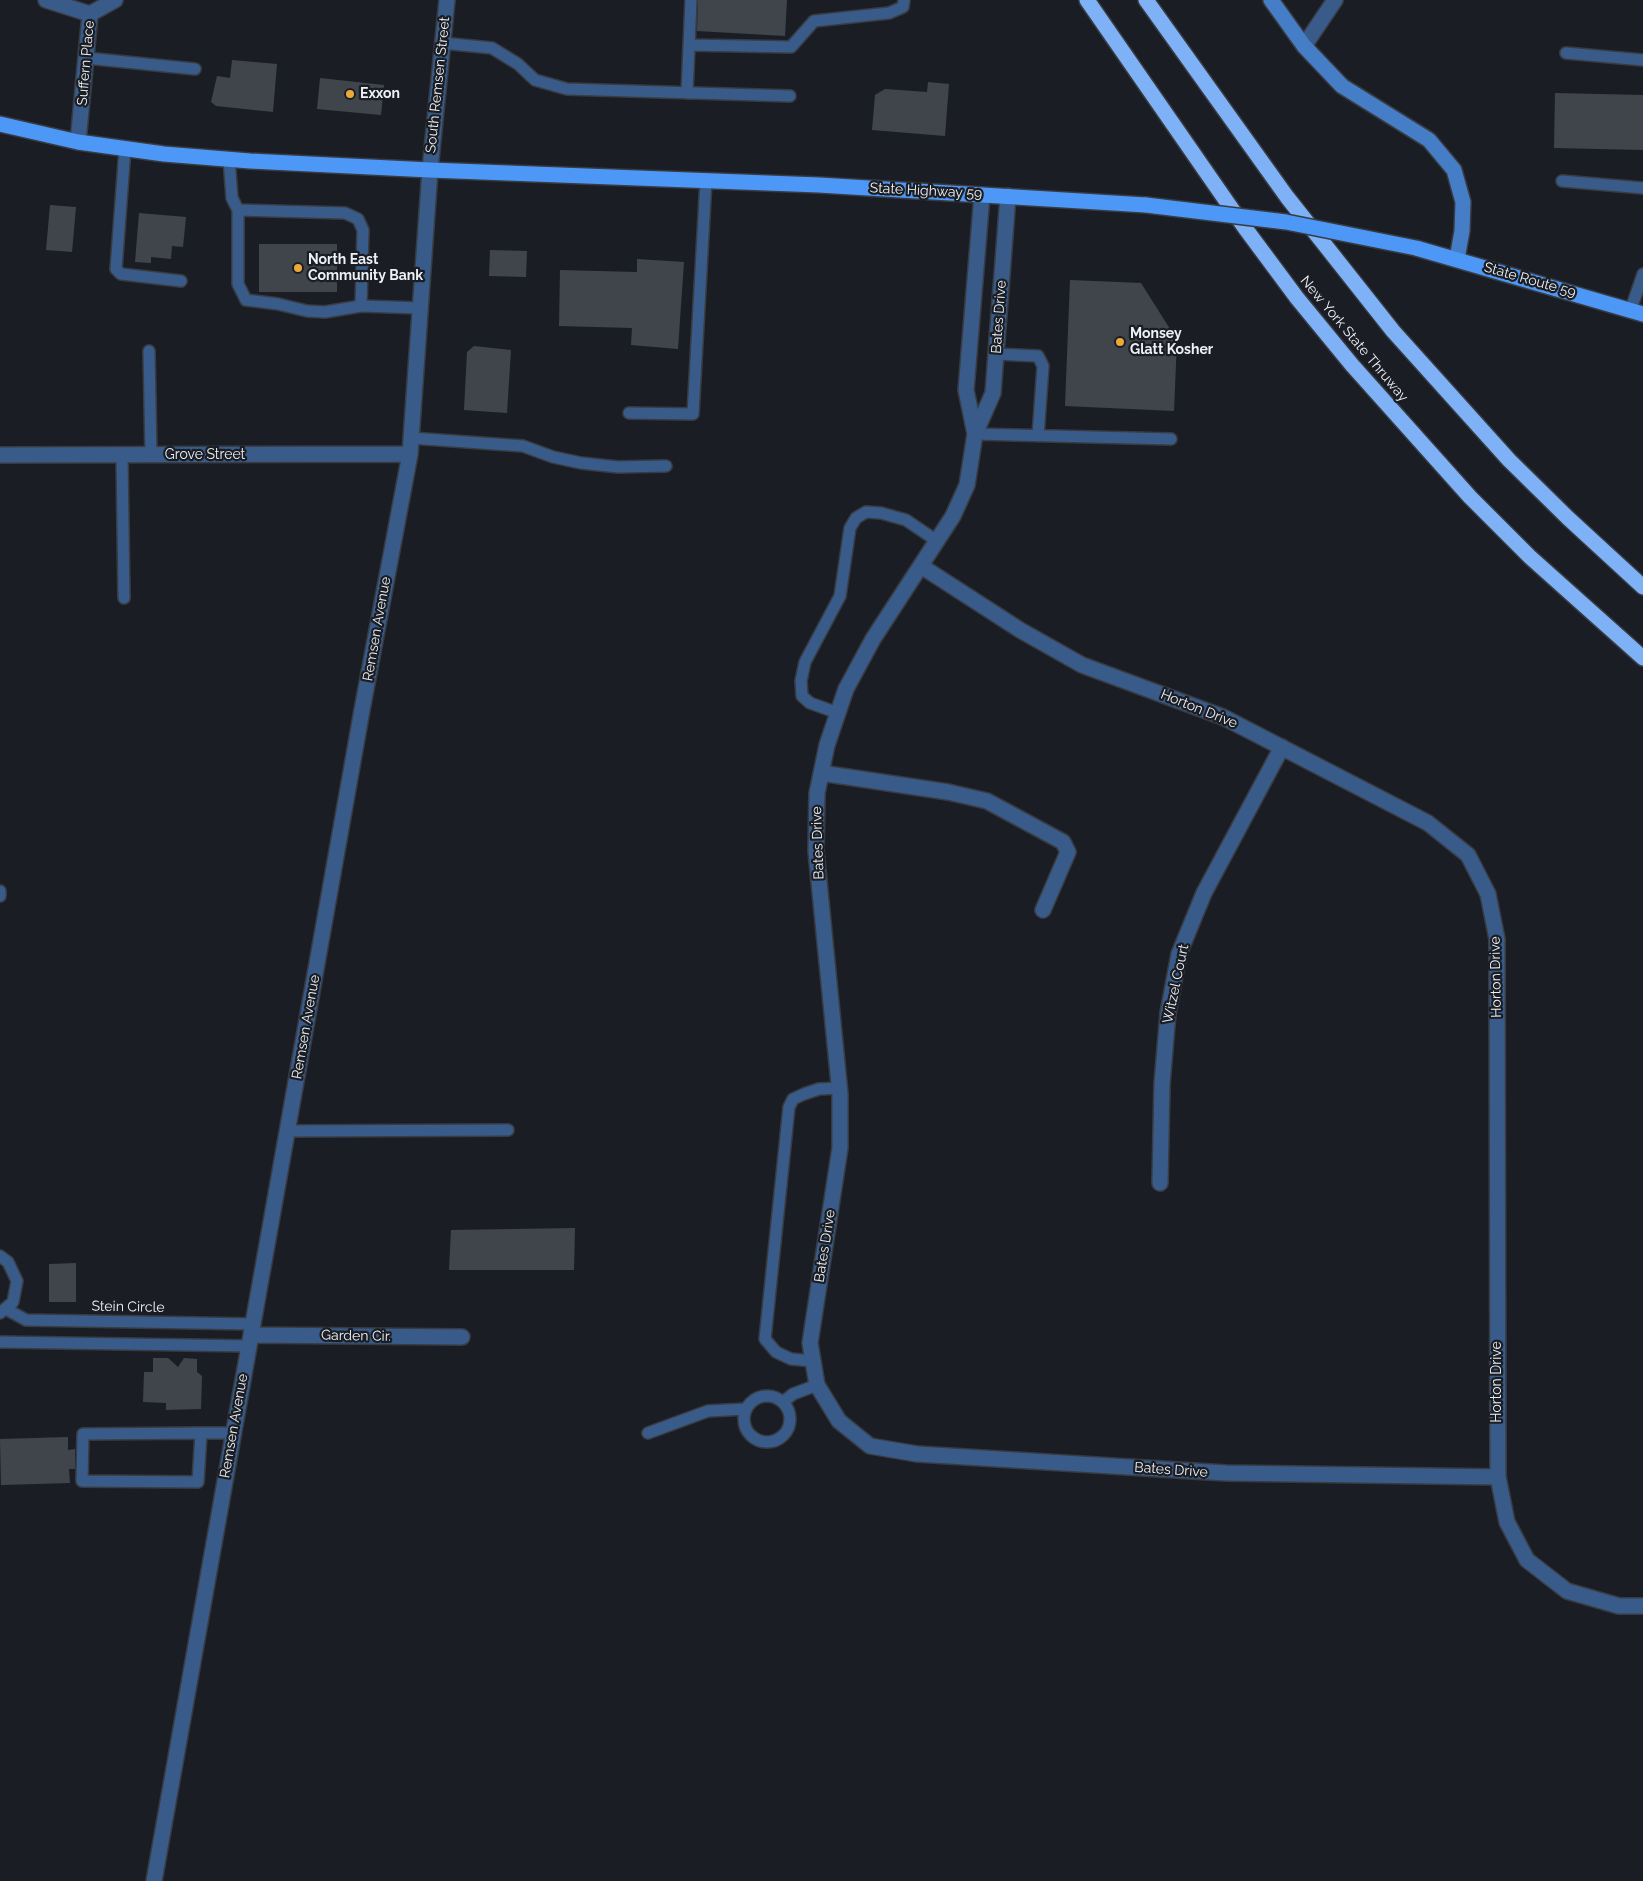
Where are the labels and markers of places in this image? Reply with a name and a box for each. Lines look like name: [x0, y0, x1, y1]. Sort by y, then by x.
place label: Exxon: [360, 86, 400, 102]
marker: Exxon: [344, 88, 356, 100]
place label: North East Community Bank: [308, 252, 423, 284]
marker: North East Community Bank: [292, 262, 304, 274]
place label: Monsey Glatt Kosher: [1130, 326, 1213, 358]
marker: Monsey Glatt Kosher: [1114, 336, 1126, 348]

